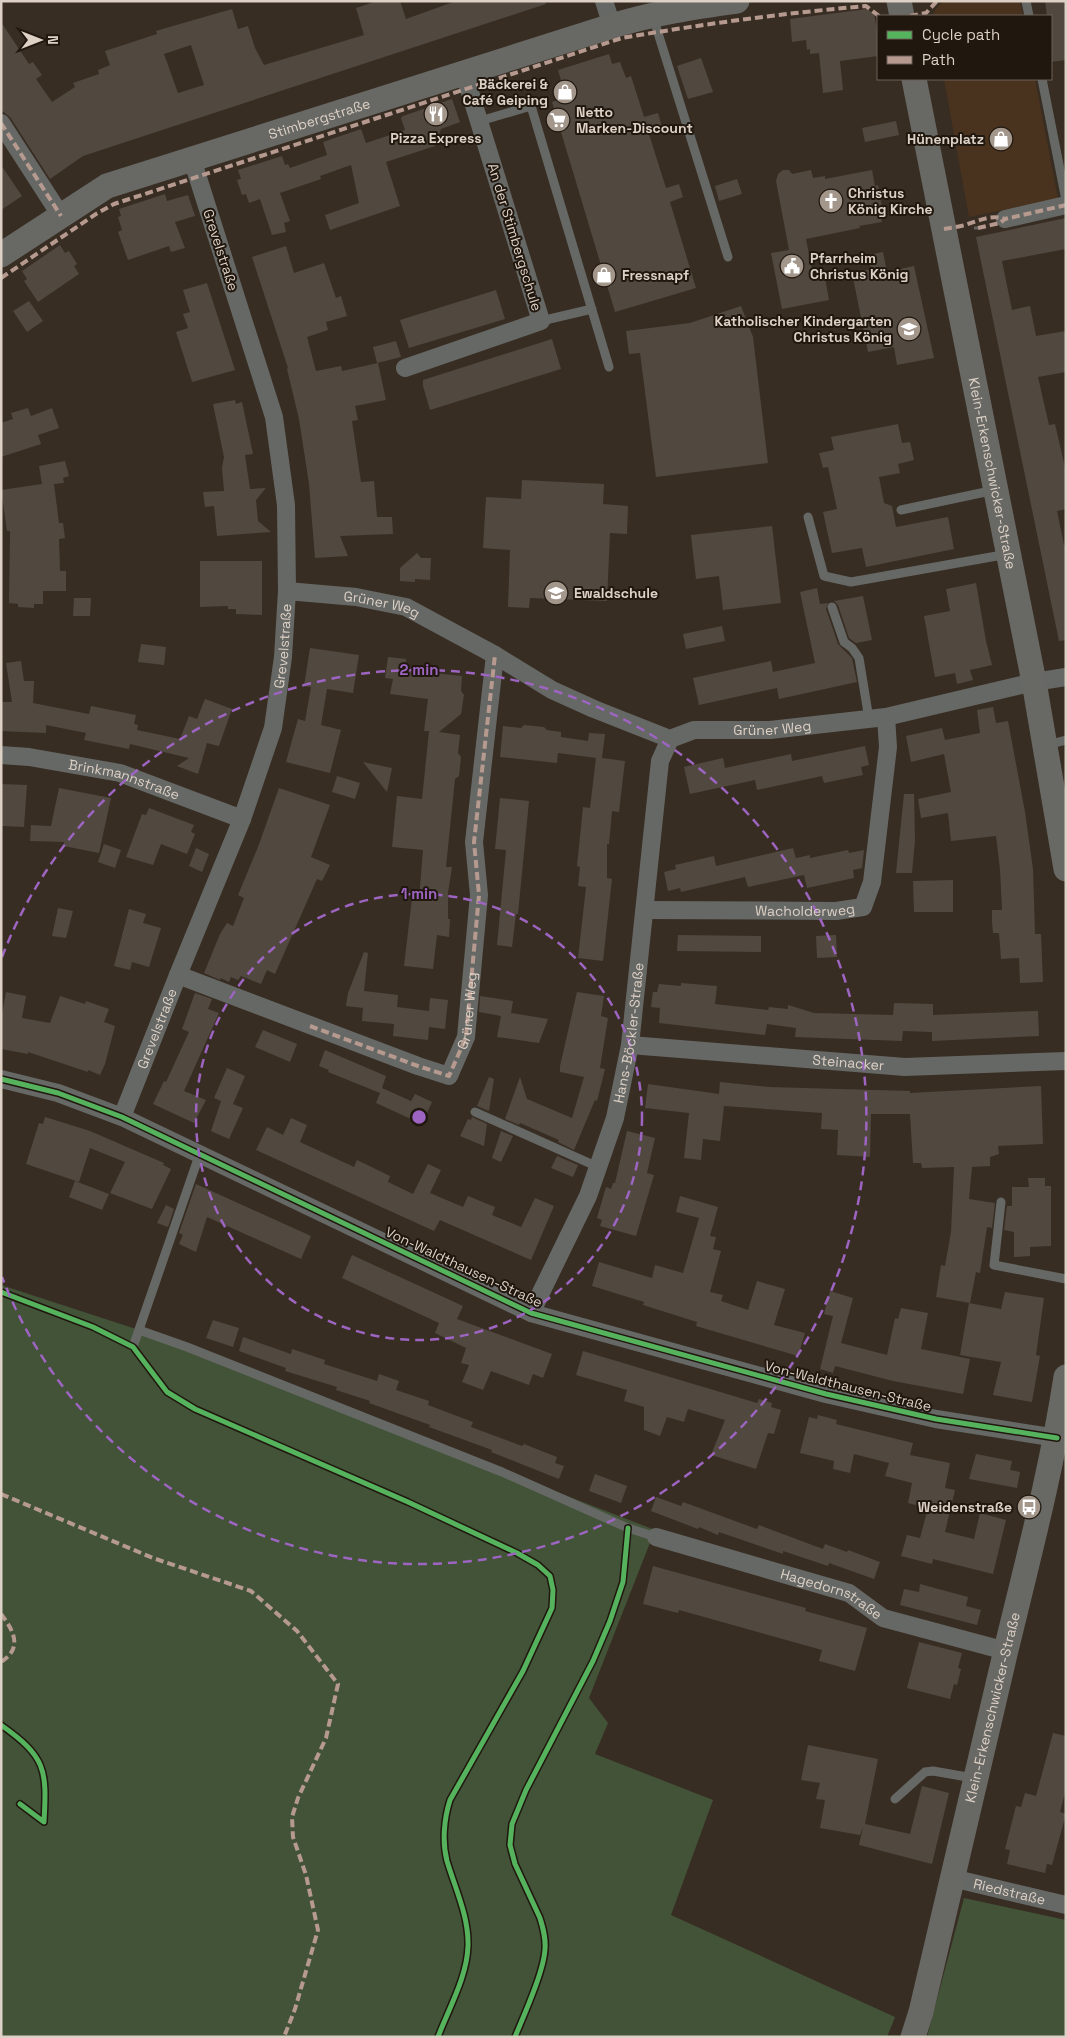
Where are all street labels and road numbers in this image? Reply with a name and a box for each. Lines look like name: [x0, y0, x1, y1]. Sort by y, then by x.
street label: Stimbergstraße: [266, 94, 372, 143]
street label: An der Stimbergschule: [484, 161, 546, 313]
street label: Grevelstraße: [199, 207, 243, 293]
street label: Klein-Erkenschwicker-Straße: [965, 376, 1020, 571]
street label: Grüner Weg: [343, 587, 423, 622]
street label: Grevelstraße: [270, 603, 295, 690]
street label: Grüner Weg: [733, 716, 812, 739]
street label: Brinkmannstraße: [67, 755, 182, 804]
street label: Wacholderweg: [755, 899, 856, 920]
street label: Hans-Böckler-Straße: [609, 962, 648, 1105]
street label: Grüner Weg: [453, 971, 481, 1052]
street label: Grevelstraße: [133, 986, 181, 1072]
street label: Steinacker: [812, 1051, 885, 1074]
street label: Von-Waldthausen-Straße: [383, 1223, 545, 1311]
street label: Von-Waldthausen-Straße: [763, 1357, 933, 1415]
street label: Hagedornstraße: [778, 1565, 886, 1623]
street label: Klein-Erkenschwicker-Straße: [961, 1610, 1024, 1804]
street label: Riedstraße: [972, 1874, 1047, 1909]

